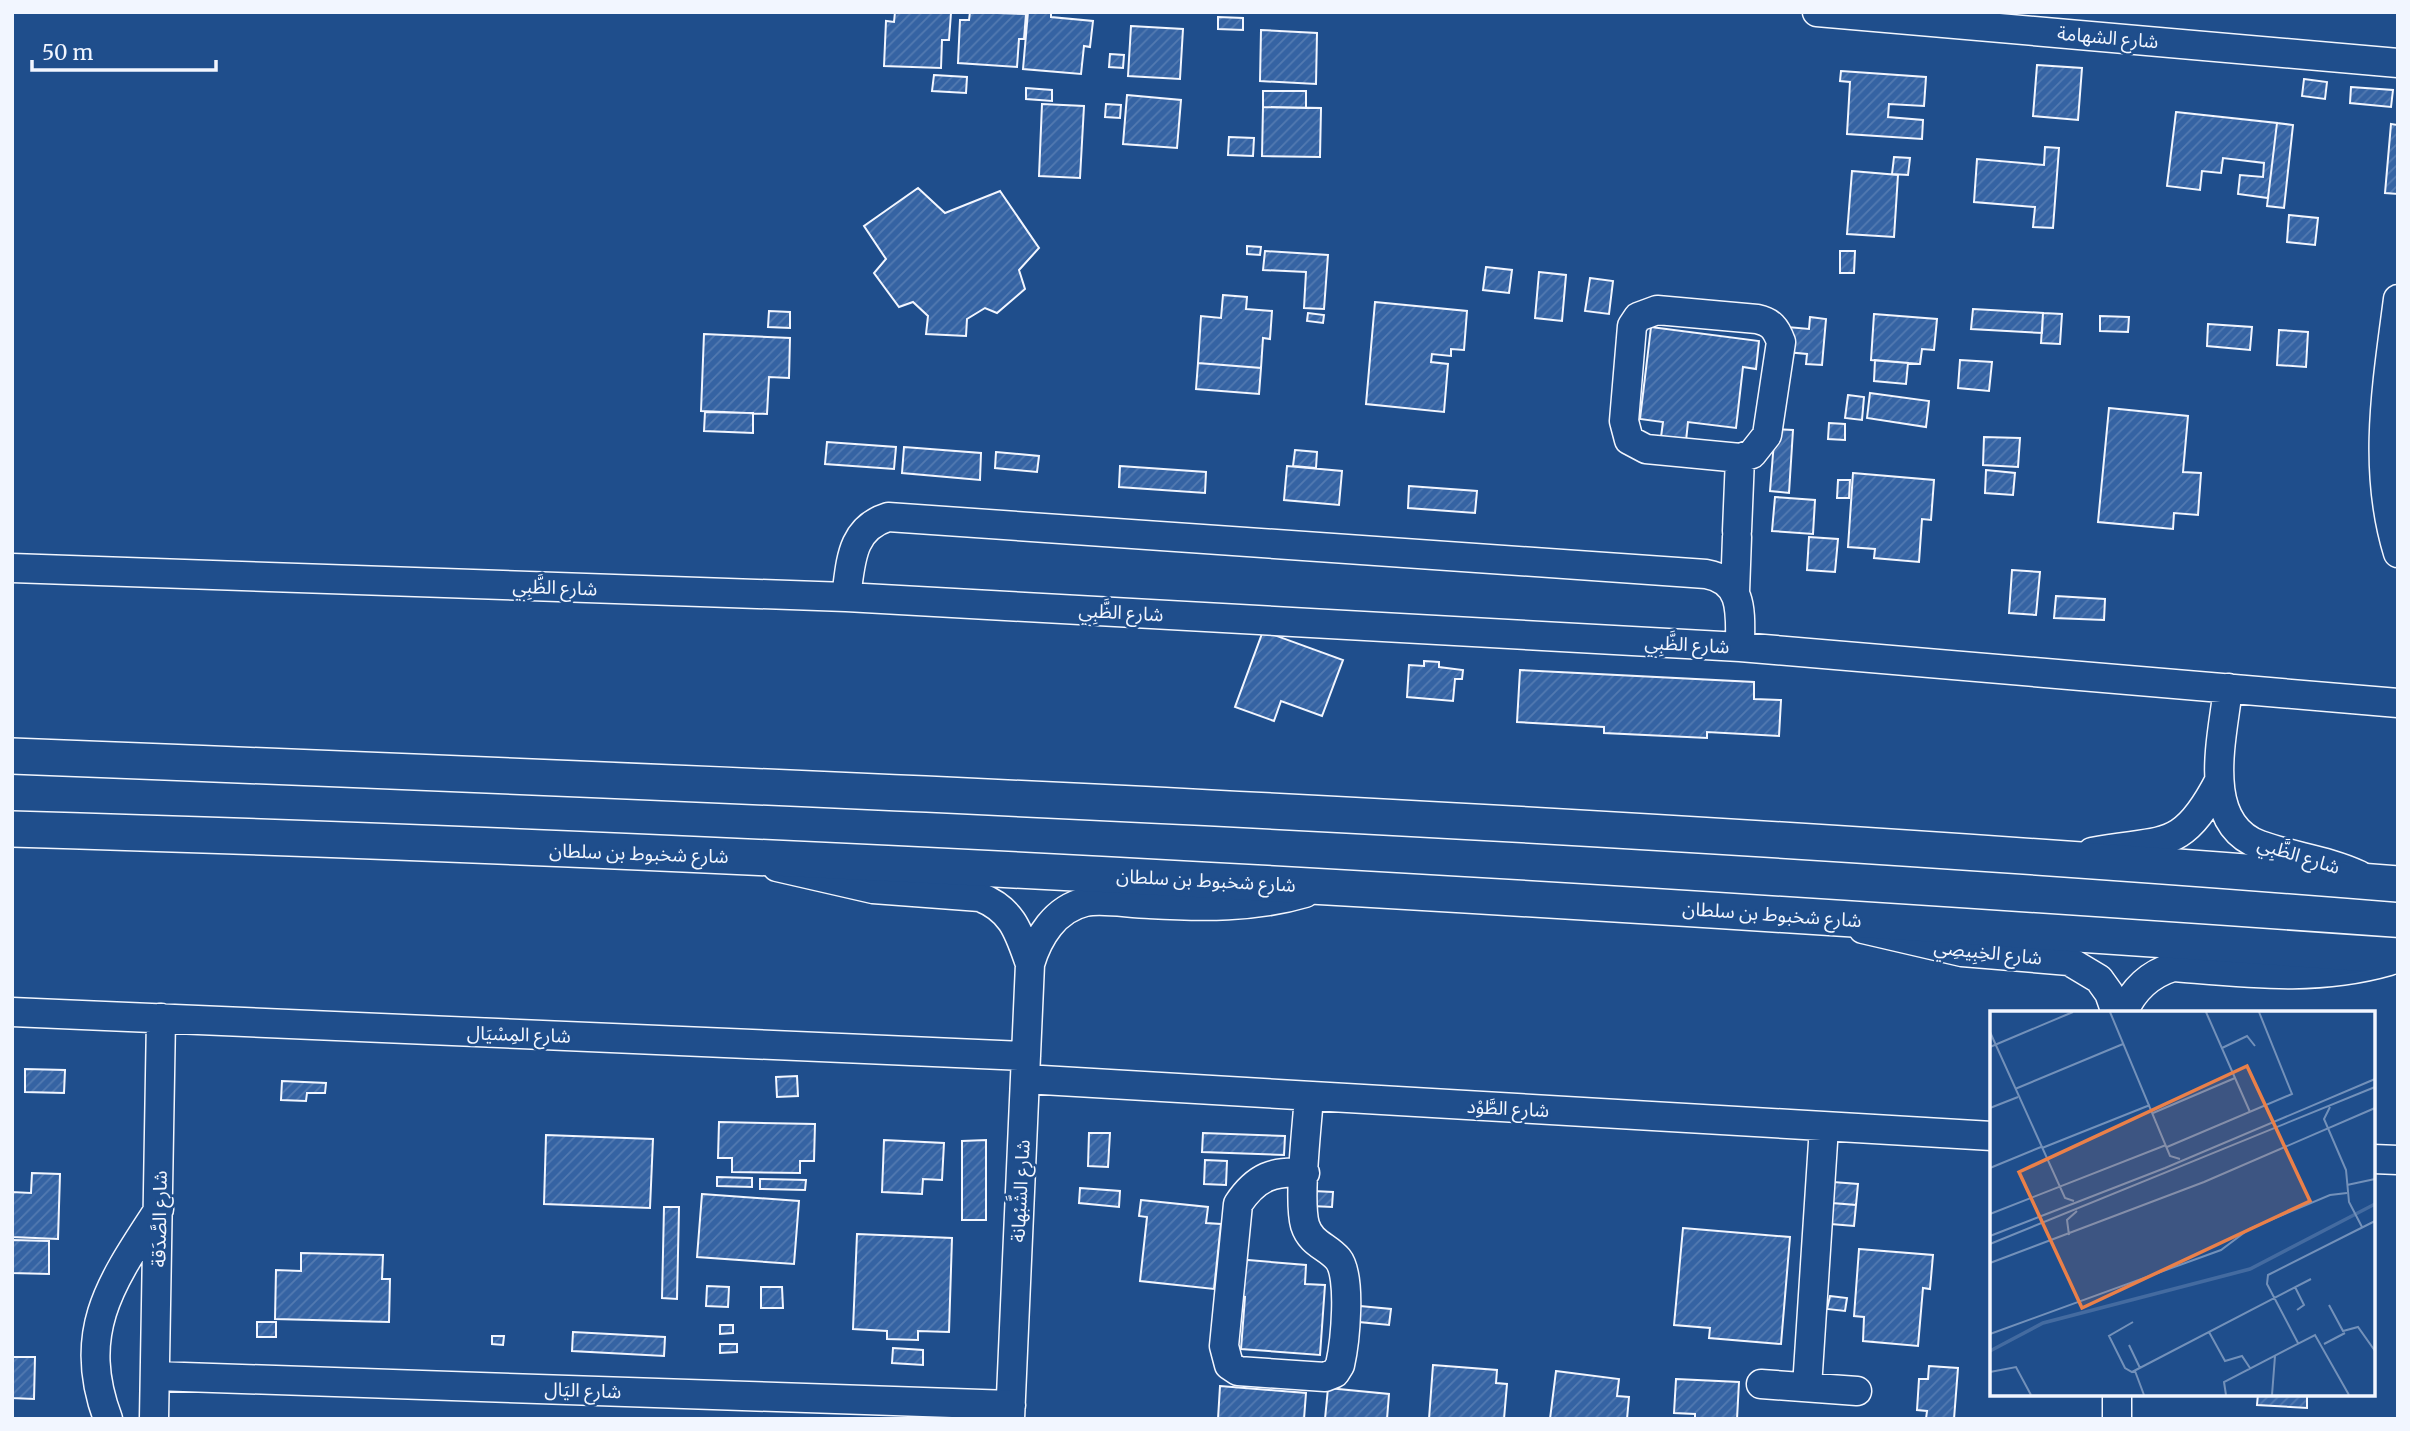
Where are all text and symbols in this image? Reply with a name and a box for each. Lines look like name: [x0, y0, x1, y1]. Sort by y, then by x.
street label: شارع الشهامة: [2056, 21, 2160, 55]
scale bar: [32, 28, 215, 72]
text: 50 m: [42, 39, 93, 66]
street label: شارع الظَّبِي: [512, 573, 598, 604]
street label: شارع الظَّبِي: [1078, 597, 1164, 630]
street label: شارع الظَّبِي: [1644, 629, 1730, 662]
street label: شارع الظَّبِي: [2254, 830, 2343, 882]
street label: شارع شخبوط بن سلطان: [549, 838, 729, 870]
street label: شارع شخبوط بن سلطان: [1116, 863, 1296, 899]
street label: شارع شخبوط بن سلطان: [1681, 896, 1862, 934]
street label: شارع الخِبِيصِي: [1932, 934, 2043, 973]
inset map: [1990, 1011, 2375, 1396]
street label: شارع المِسْيَال: [467, 1020, 571, 1050]
street label: شارع الطَّوْد: [1466, 1094, 1550, 1124]
street label: شارع الشَّبْهانة: [1003, 1139, 1037, 1243]
street label: شارع الصَّدَقة: [146, 1170, 174, 1268]
street label: شارع اليَال: [544, 1377, 622, 1405]

